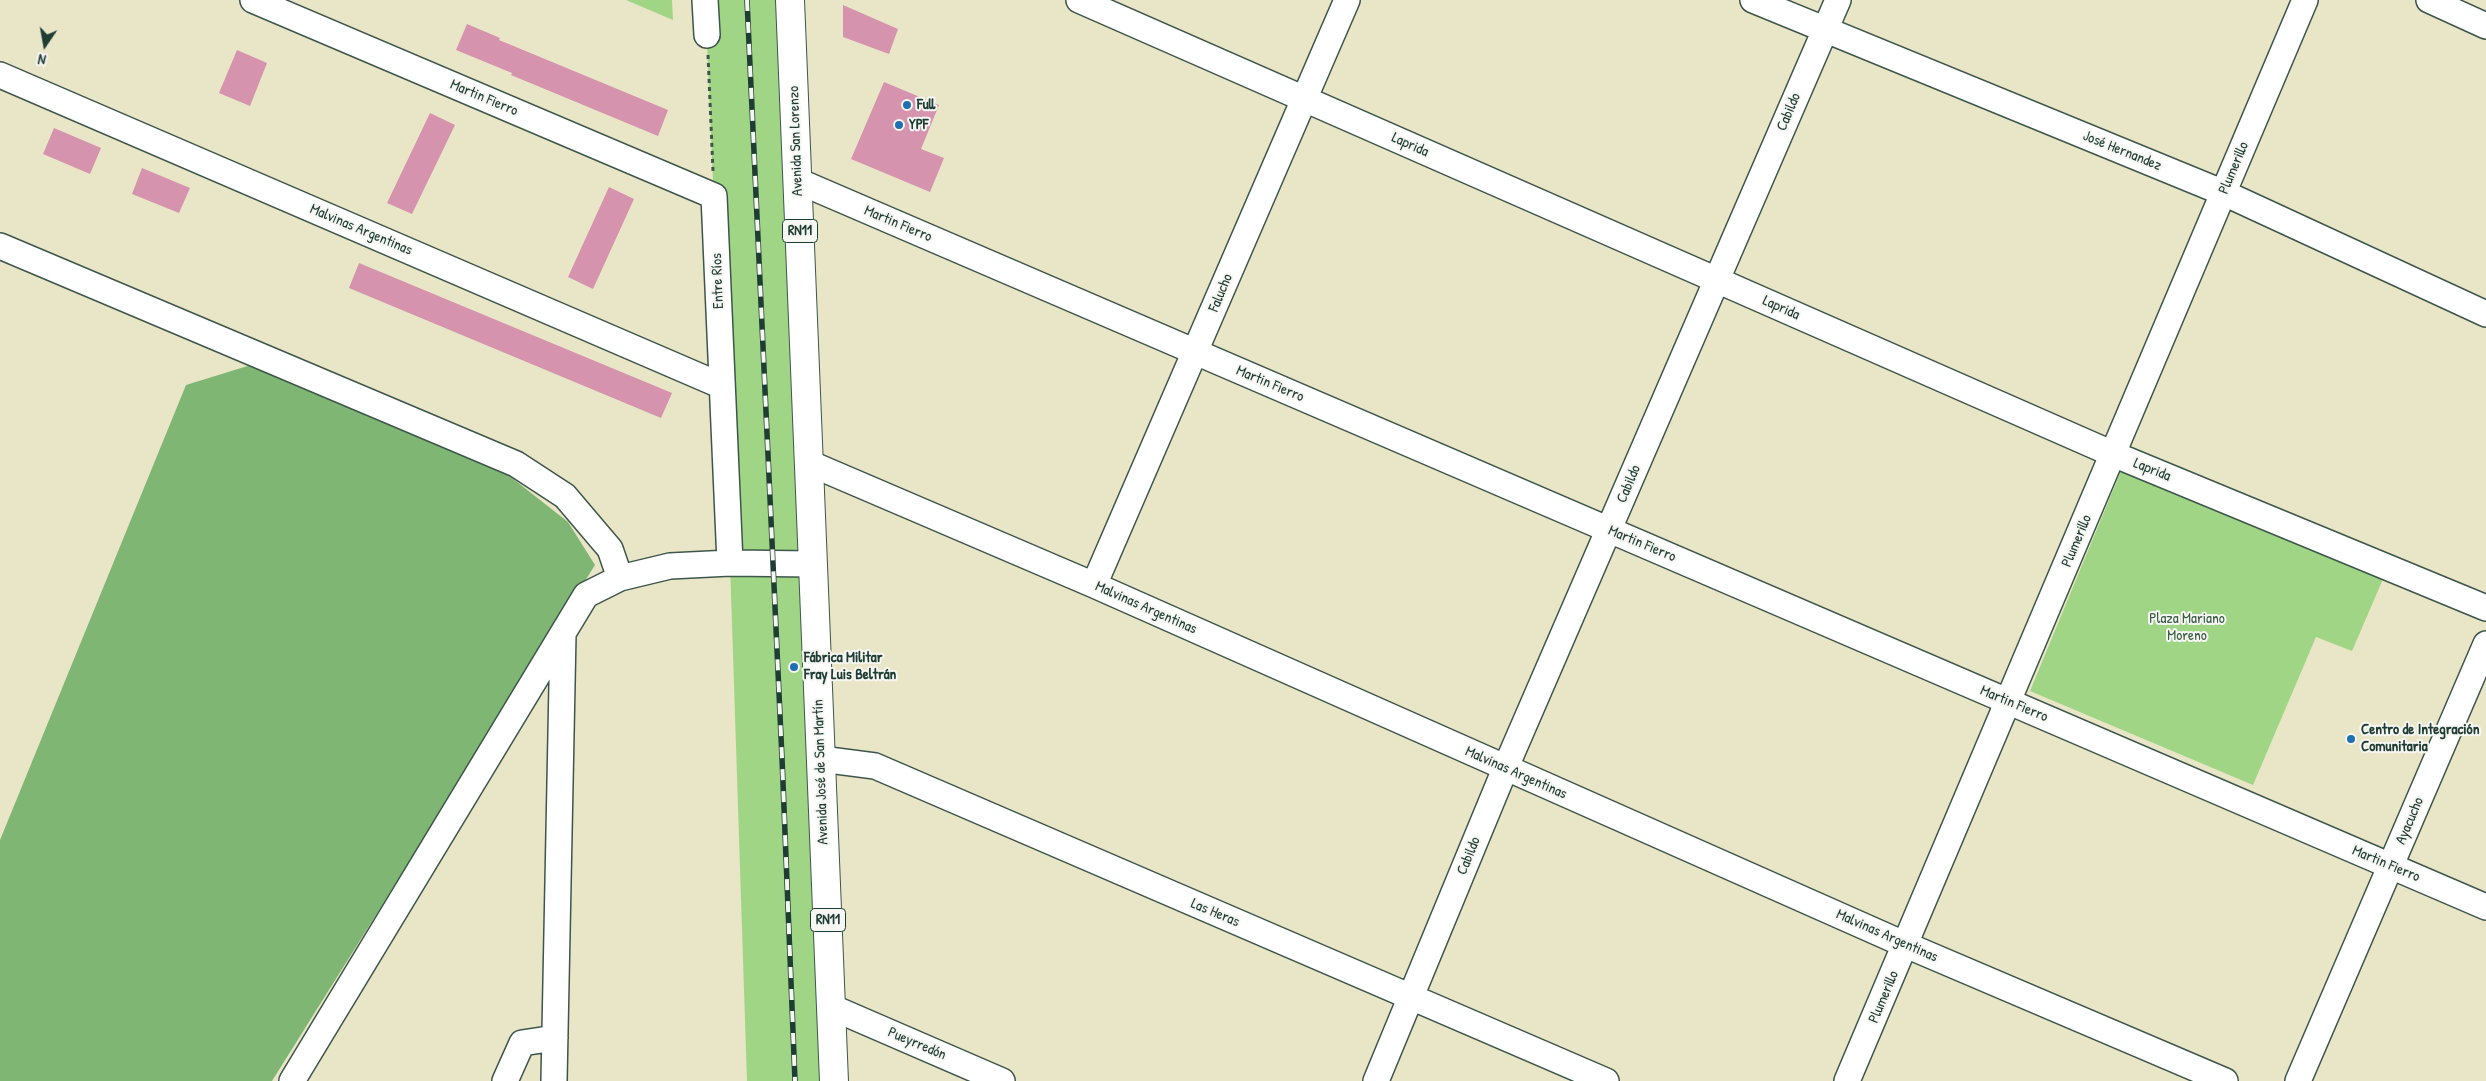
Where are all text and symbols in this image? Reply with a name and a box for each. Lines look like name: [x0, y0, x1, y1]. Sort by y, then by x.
north arrow: [20, 20, 70, 70]
text: N: [36, 50, 47, 70]
street label: Martin Fierro: [447, 76, 521, 120]
street label: Avenida San Lorenzo: [785, 86, 807, 196]
street label: Cabildo: [1773, 90, 1805, 134]
place label: Full: [917, 96, 935, 114]
marker: Full: [901, 99, 913, 111]
place label: YPF: [909, 116, 928, 134]
marker: YPF: [893, 119, 905, 131]
street label: José Hernandez: [2080, 127, 2164, 175]
street label: Laprida: [1389, 129, 1431, 161]
street label: Plumerillo: [2215, 139, 2253, 197]
street label: Malvinas Argentinas: [307, 200, 415, 260]
street label: Martin Fierro: [861, 202, 935, 246]
road number: RN11: [782, 220, 818, 242]
street label: Entre Ríos: [708, 253, 728, 309]
street label: Falucho: [1205, 271, 1237, 315]
street label: Laprida: [1760, 292, 1802, 324]
street label: Martin Fierro: [1233, 362, 1307, 406]
street label: Laprida: [2131, 454, 2173, 486]
street label: Cabildo: [1613, 462, 1645, 506]
street label: Plumerillo: [2058, 512, 2096, 570]
street label: Martin Fierro: [1605, 522, 1679, 566]
street label: Malvinas Argentinas: [1092, 578, 1200, 638]
park label: Plaza Mariano Moreno: [2149, 610, 2225, 645]
place label: Fábrica Militar Fray Luis Beltrán: [804, 649, 896, 684]
marker: Fábrica Militar Fray Luis Beltrán: [788, 661, 800, 673]
street label: Martin Fierro: [1977, 682, 2051, 726]
street label: Avenida José de San Martín: [809, 699, 833, 845]
place label: Centro de Integración Comunitaria: [2361, 721, 2479, 756]
marker: Centro de Integración Comunitaria: [2345, 733, 2357, 745]
street label: Malvinas Argentinas: [1462, 743, 1570, 803]
street label: Ayacucho: [2392, 795, 2428, 847]
street label: Cabildo: [1453, 834, 1485, 878]
street label: Martin Fierro: [2349, 842, 2423, 886]
street label: Las Heras: [1188, 895, 1242, 931]
street label: Malvinas Argentinas: [1833, 906, 1941, 966]
road number: RN11: [810, 908, 846, 932]
street label: Plumerillo: [1865, 968, 1903, 1026]
street label: Pueyrredón: [885, 1024, 949, 1064]

